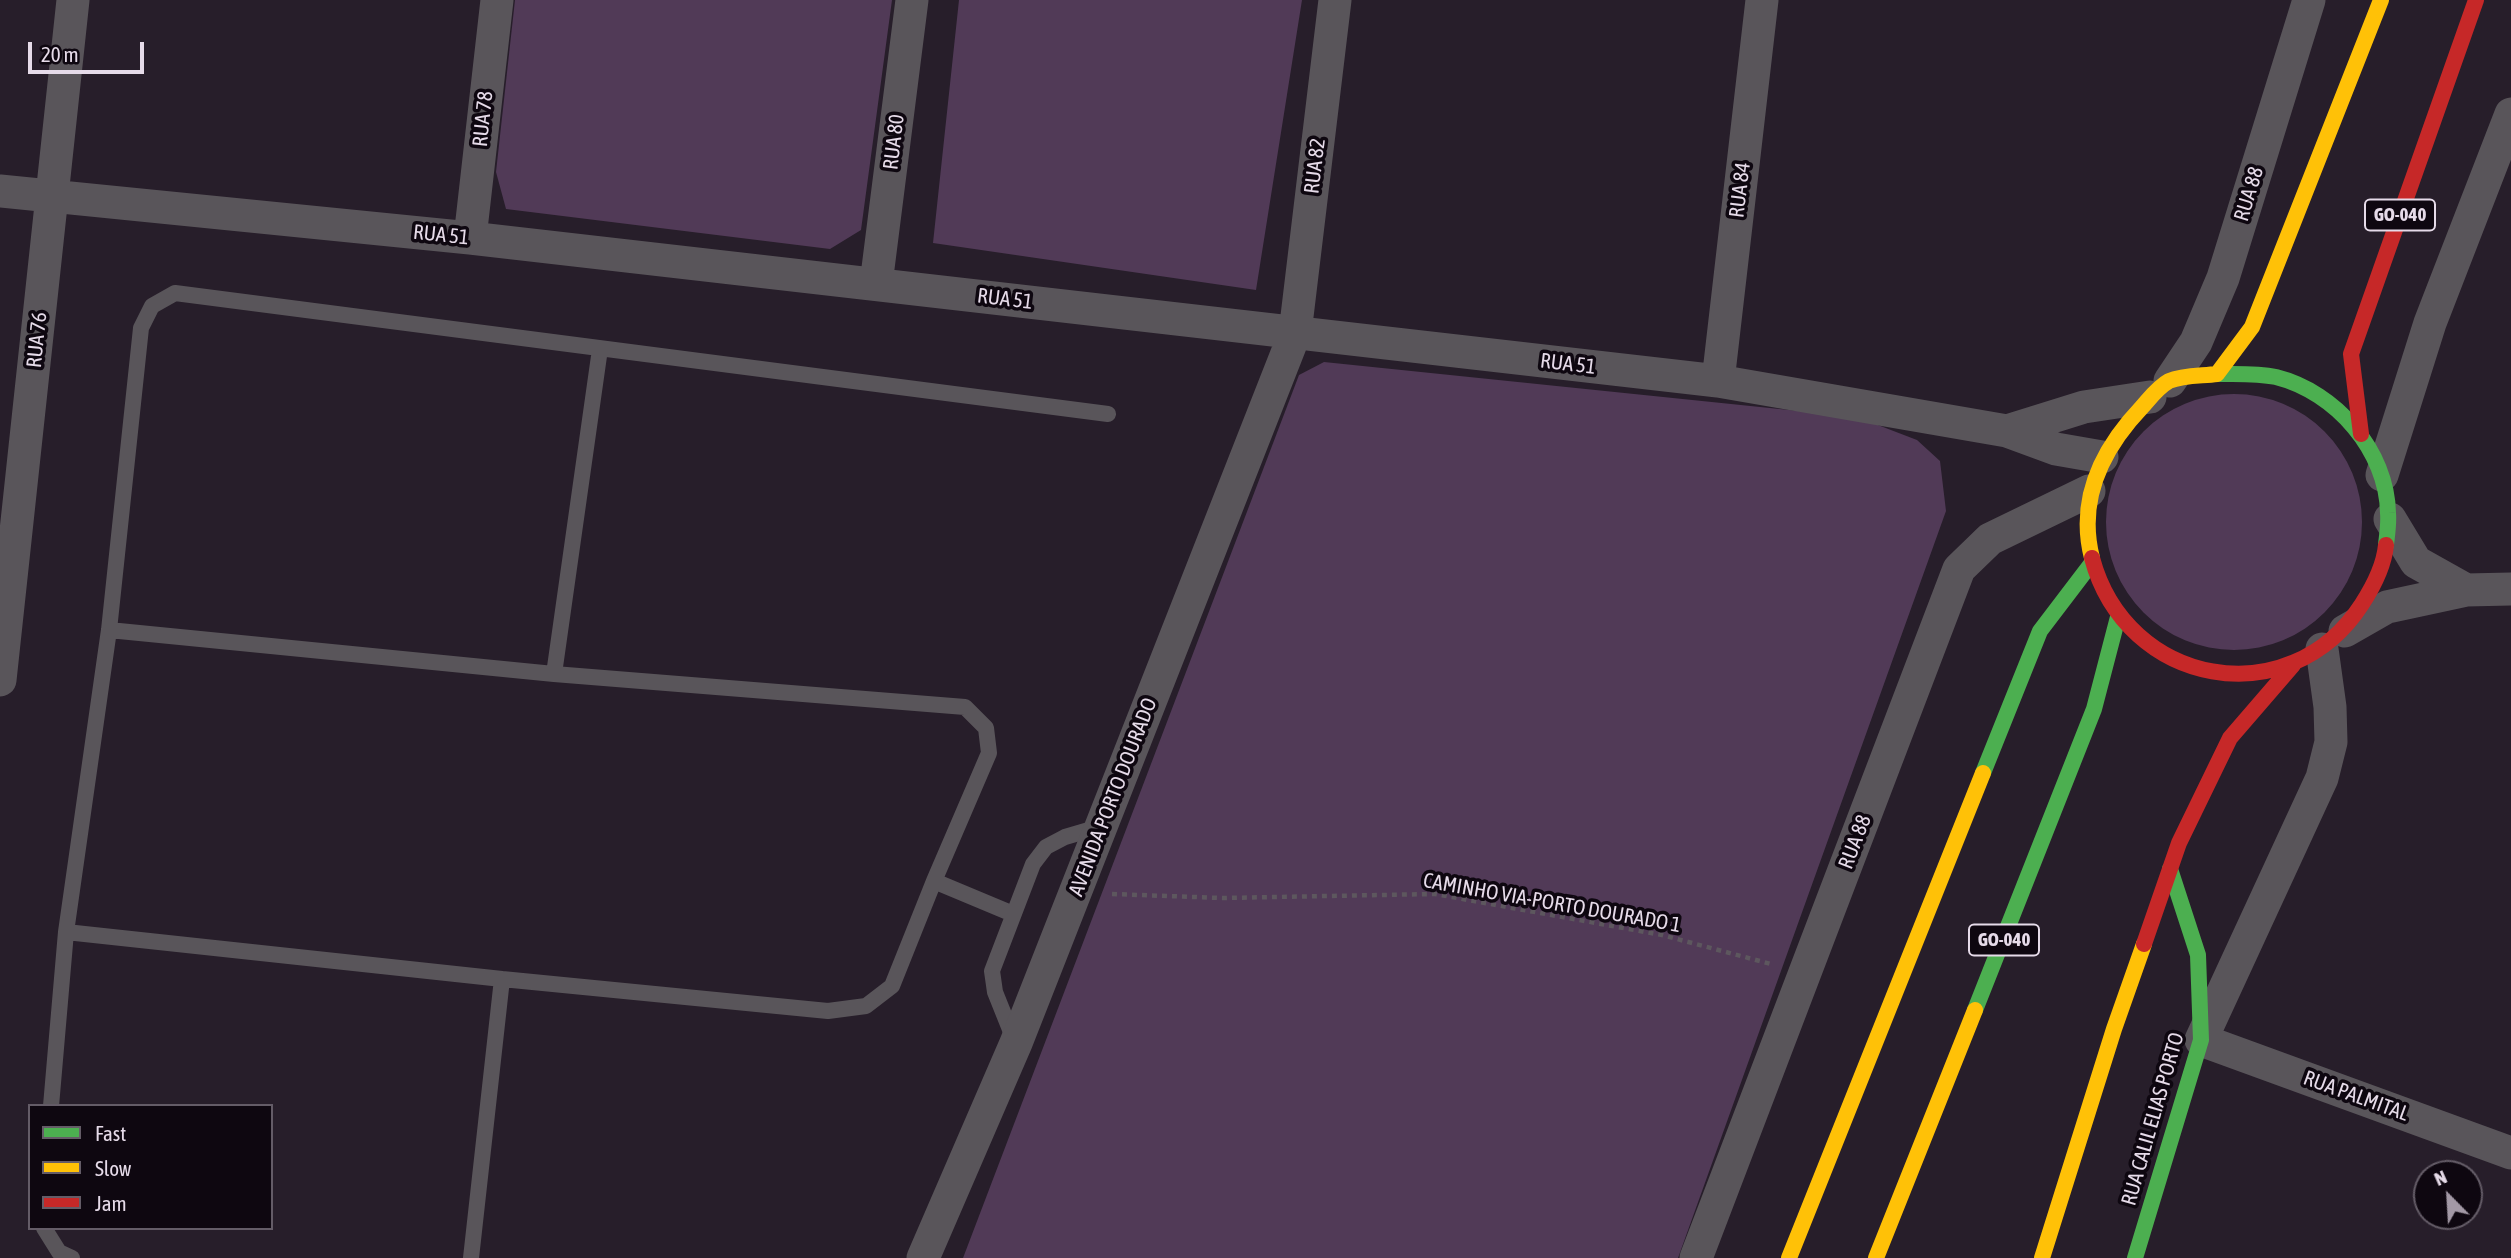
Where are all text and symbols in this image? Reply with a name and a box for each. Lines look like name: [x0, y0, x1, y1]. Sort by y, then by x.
scale bar: [32, 28, 147, 72]
text: 20 m: [41, 42, 79, 66]
street label: RUA 78: [468, 90, 498, 148]
street label: RUA 80: [878, 113, 910, 171]
street label: RUA 82: [1299, 137, 1331, 195]
street label: RUA 84: [1724, 161, 1756, 219]
street label: RUA 88: [2229, 164, 2269, 224]
road number: GO-040: [2365, 200, 2435, 230]
street label: RUA 51: [412, 220, 470, 250]
street label: RUA 51: [976, 283, 1034, 315]
street label: RUA 76: [22, 311, 52, 369]
street label: RUA 51: [1539, 348, 1597, 380]
street label: AVENIDA PORTO DOURADO: [1064, 694, 1162, 900]
street label: RUA 88: [1833, 811, 1877, 873]
street label: CAMINHO VIA-PORTO DOURADO 1: [1421, 868, 1683, 938]
road number: GO-040: [1969, 924, 2039, 956]
street label: RUA CALIL ELIAS PORTO: [2116, 1030, 2190, 1208]
street label: RUA PALMITAL: [2300, 1065, 2412, 1127]
legend: [28, 1104, 273, 1230]
text: Fast: [95, 1121, 126, 1145]
text: Slow: [95, 1156, 131, 1180]
north arrow: [2413, 1160, 2483, 1230]
text: N: [2431, 1165, 2450, 1190]
text: Jam: [95, 1191, 127, 1215]

